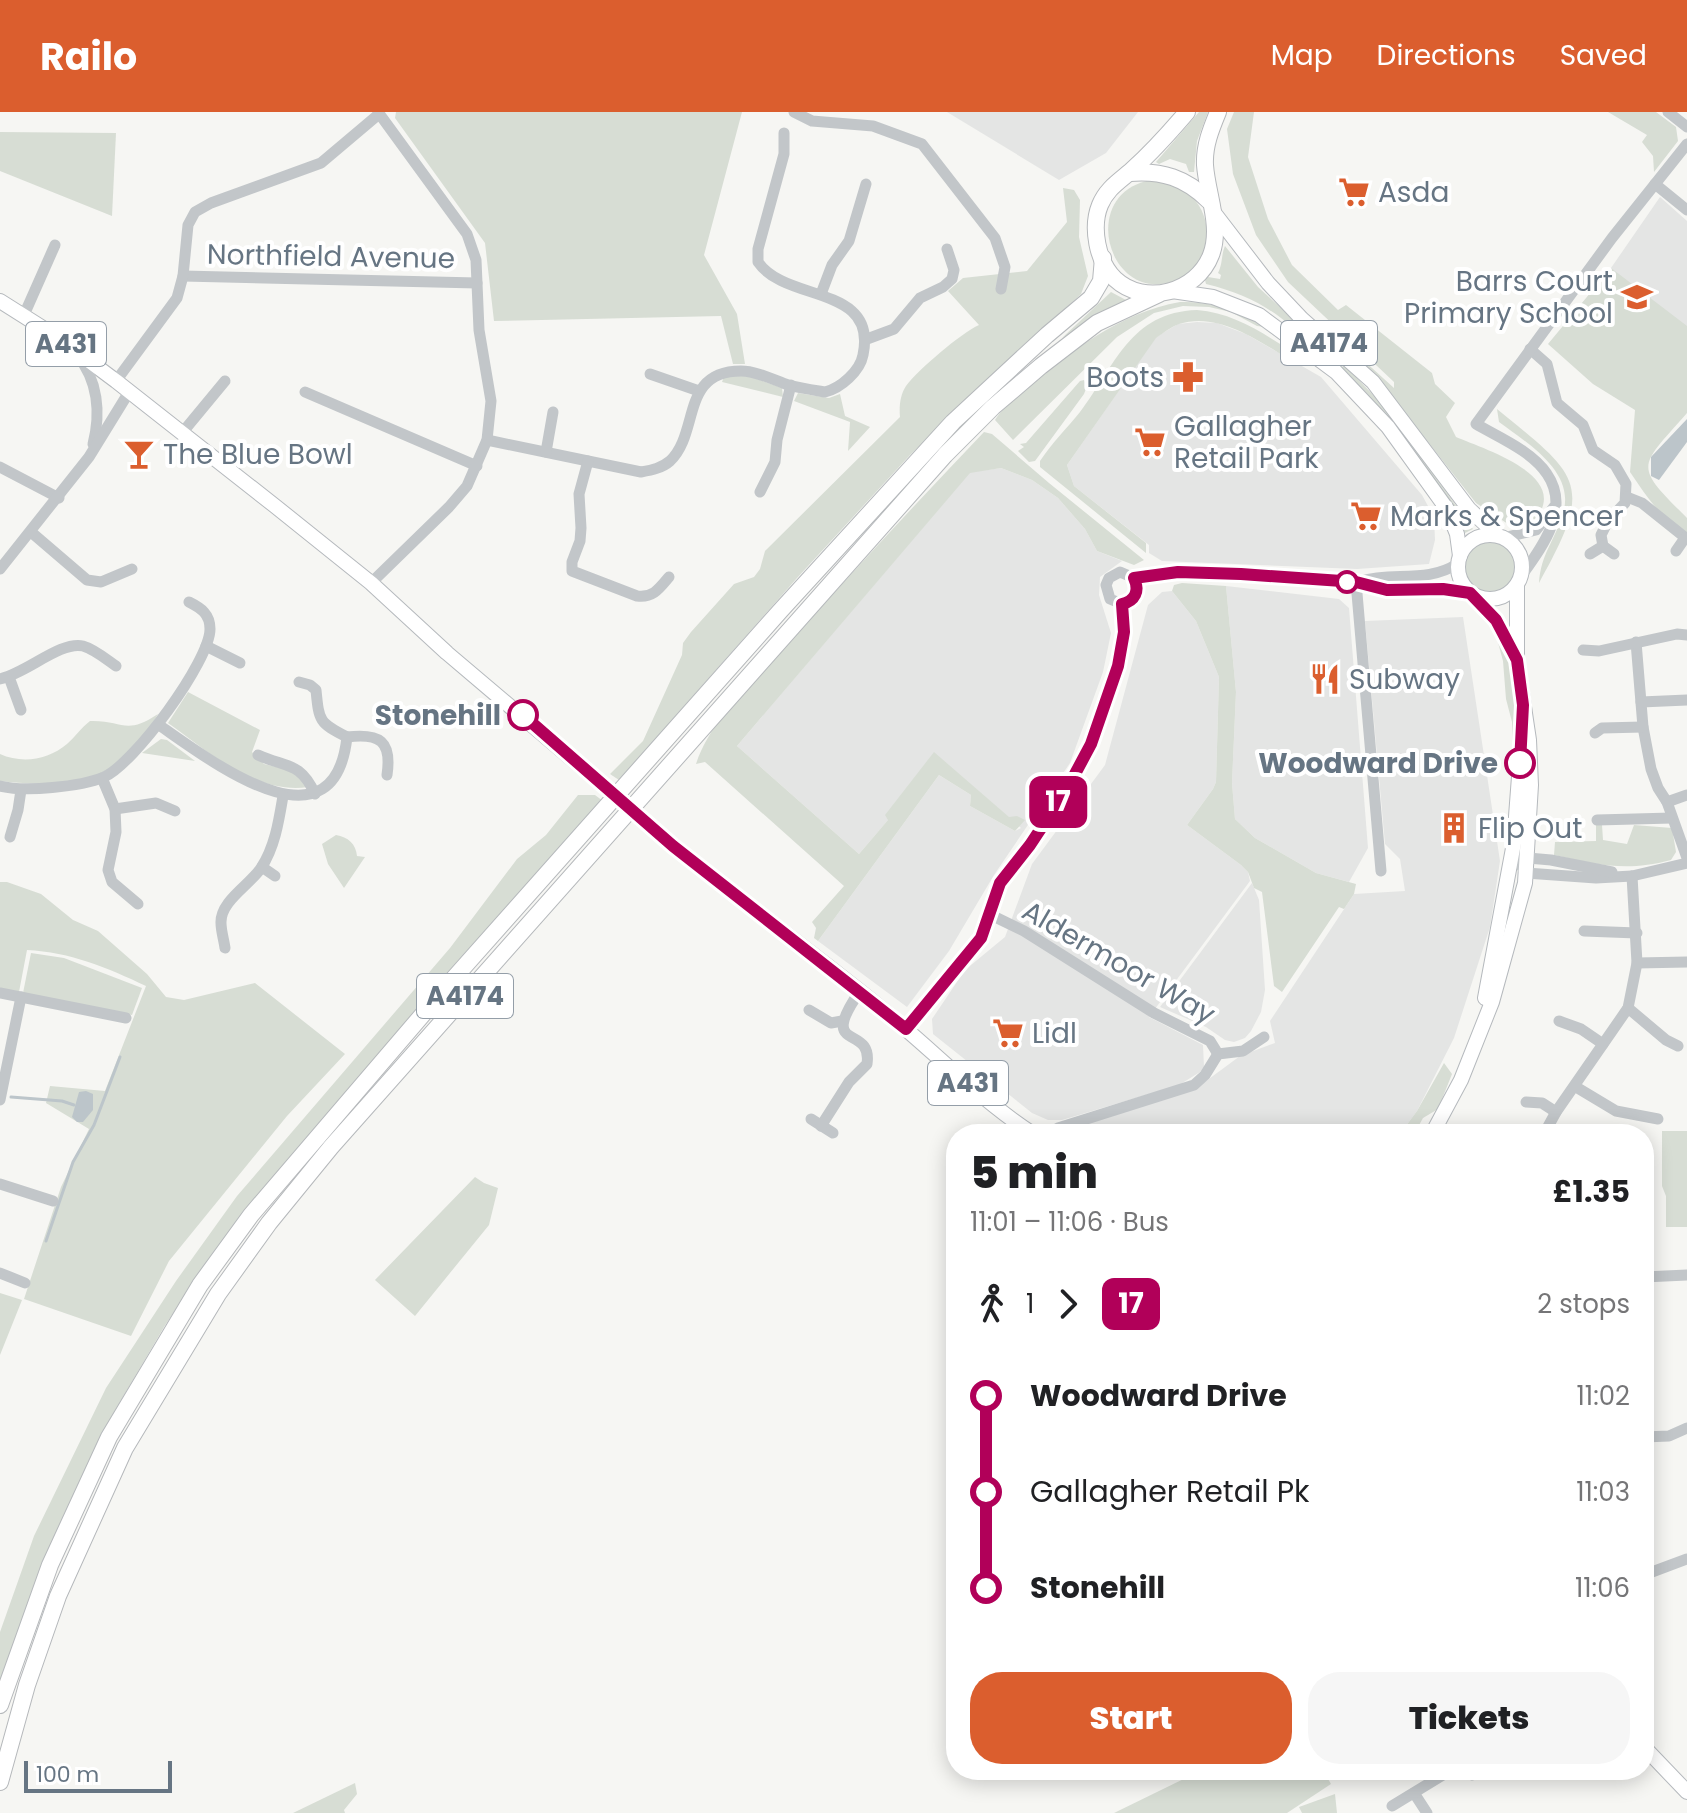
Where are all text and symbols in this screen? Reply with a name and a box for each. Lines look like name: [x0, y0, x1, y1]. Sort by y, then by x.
text: Railo: [40, 30, 137, 83]
text: Map: [1271, 36, 1333, 75]
text: Directions: [1377, 36, 1516, 75]
text: Saved: [1560, 36, 1647, 75]
place label: Asda: [1378, 173, 1449, 212]
supermarket icon: Asda: [1337, 175, 1371, 209]
street label: Northfield Avenue: [207, 235, 455, 278]
place label: Barrs Court Primary School: [1404, 262, 1613, 333]
school or university icon: Barrs Court Primary School: [1620, 280, 1654, 314]
road number: A4174: [1281, 321, 1377, 365]
road number: A431: [26, 322, 106, 366]
place label: Boots: [1086, 358, 1164, 397]
pharmacy icon: Boots: [1171, 360, 1205, 394]
place label: Gallagher Retail Park: [1174, 407, 1319, 478]
supermarket icon: Gallagher Retail Park: [1133, 425, 1167, 459]
place label: The Blue Bowl: [163, 435, 353, 474]
bar icon: The Blue Bowl: [122, 437, 156, 471]
place label: Marks & Spencer: [1390, 497, 1624, 536]
supermarket icon: Marks & Spencer: [1349, 499, 1383, 533]
unlabelled marker: [1336, 571, 1358, 593]
place label: Subway: [1349, 660, 1460, 699]
restaurant icon: Subway: [1308, 662, 1342, 696]
place label: Stonehill: [375, 696, 501, 735]
marker: Stonehill: [508, 700, 538, 730]
place label: Woodward Drive: [1258, 744, 1498, 783]
marker: Woodward Drive: [1505, 748, 1535, 778]
line badge: 17: [1022, 776, 1094, 828]
text: 17: [1045, 782, 1071, 821]
place label: Flip Out: [1478, 809, 1582, 848]
building icon: Flip Out: [1437, 811, 1471, 845]
street label: Aldermoor Way: [1015, 891, 1223, 1034]
road number: A4174: [417, 974, 513, 1018]
place label: Lidl: [1032, 1014, 1077, 1053]
supermarket icon: Lidl: [991, 1016, 1025, 1050]
road number: A431: [928, 1061, 1008, 1105]
text: 5 min: [970, 1142, 1098, 1203]
text: £1.35: [1553, 1170, 1630, 1213]
text: 11:01 – 11:06 · Bus: [970, 1204, 1169, 1240]
icon: walk: [970, 1282, 1014, 1326]
icon: forward: [1046, 1282, 1090, 1326]
text: 17: [1118, 1284, 1144, 1323]
text: 1: [1026, 1286, 1034, 1322]
text: 2 stops: [1537, 1286, 1630, 1322]
text: Woodward Drive: [1030, 1374, 1287, 1417]
text: 11:02: [1577, 1378, 1630, 1414]
text: Gallagher Retail Pk: [1030, 1470, 1310, 1513]
text: 11:03: [1576, 1474, 1630, 1510]
text: Stonehill: [1030, 1566, 1165, 1609]
text: 11:06: [1575, 1570, 1630, 1606]
button: Start: [970, 1672, 1292, 1764]
button: Tickets: [1308, 1672, 1630, 1764]
scale bar: [24, 1757, 172, 1793]
text: 100 m: [36, 1759, 99, 1790]

